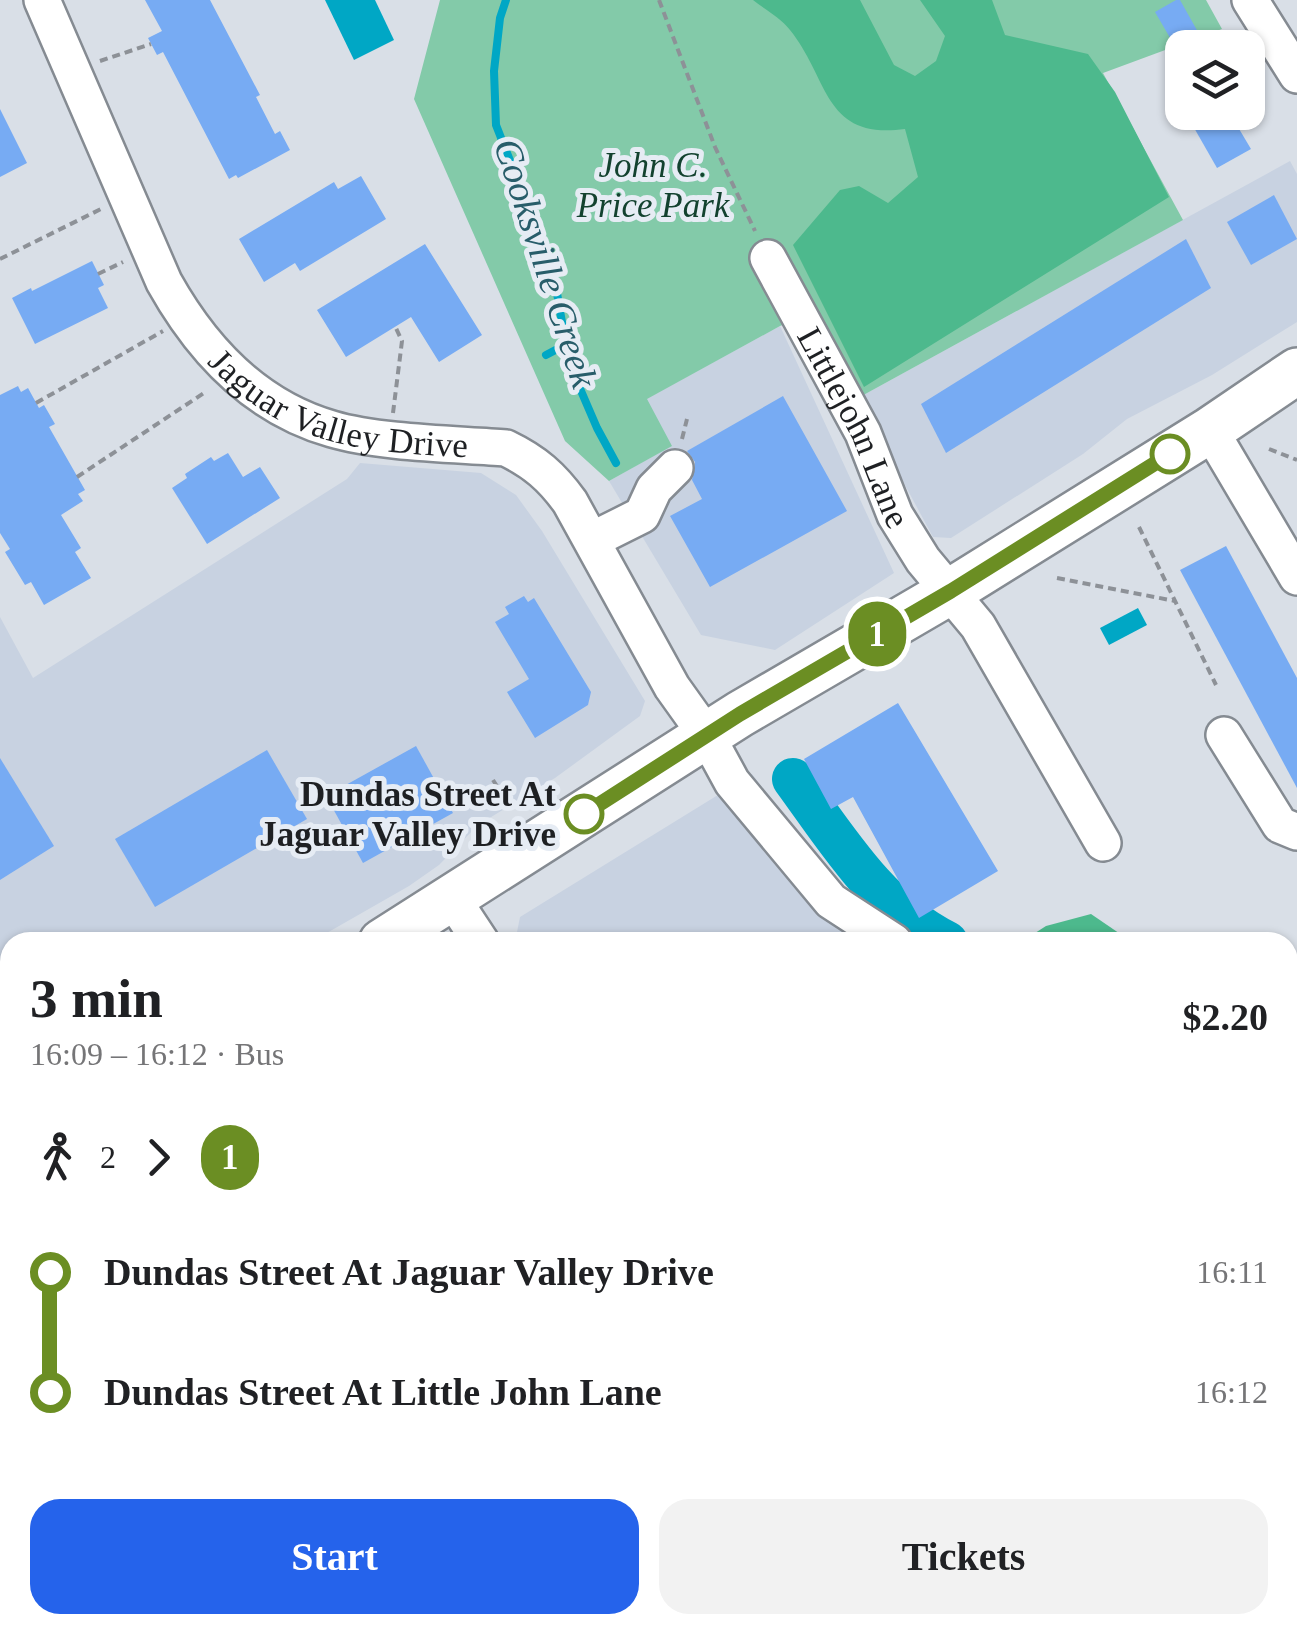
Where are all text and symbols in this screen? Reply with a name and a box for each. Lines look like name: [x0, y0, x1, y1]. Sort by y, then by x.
map controls: [1165, 30, 1265, 130]
button: layers: [1165, 30, 1265, 130]
water label: Cooksville Creek: [486, 133, 606, 394]
park label: John C. Price Park: [576, 146, 731, 225]
street label: Littlejohn Lane: [789, 321, 917, 535]
street label: Jaguar Valley Drive: [201, 342, 469, 466]
unlabelled marker: [1151, 435, 1189, 473]
line badge: 1: [844, 602, 910, 666]
text: 1: [868, 615, 886, 654]
place label: Dundas Street At Jaguar Valley Drive: [259, 775, 556, 854]
marker: Dundas Street At Jaguar Valley Drive: [565, 795, 603, 833]
text: 3 min: [30, 968, 163, 1029]
text: $2.20: [1183, 996, 1268, 1038]
text: 16:09 – 16:12 · Bus: [30, 1036, 284, 1072]
icon: walk: [30, 1130, 85, 1185]
icon: forward: [131, 1130, 186, 1185]
text: 1: [221, 1138, 239, 1177]
text: 2: [100, 1139, 116, 1175]
text: Dundas Street At Jaguar Valley Drive: [104, 1251, 714, 1293]
text: 16:11: [1196, 1254, 1268, 1290]
text: Dundas Street At Little John Lane: [104, 1371, 662, 1413]
text: 16:12: [1195, 1374, 1268, 1410]
button: Start: [30, 1499, 639, 1614]
button: Tickets: [659, 1499, 1268, 1614]

